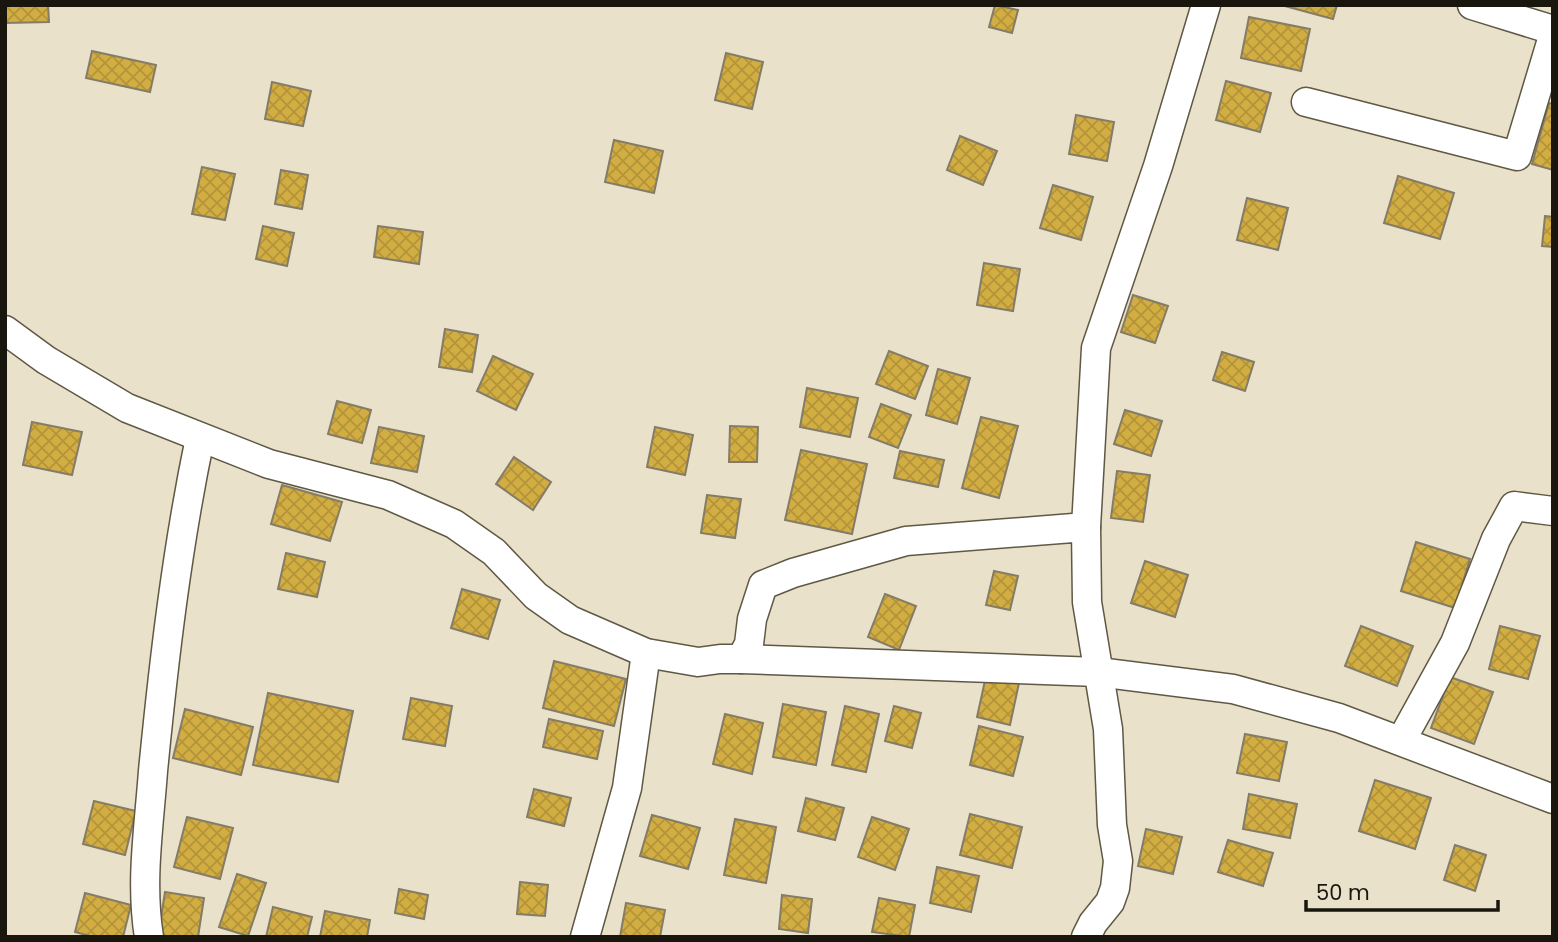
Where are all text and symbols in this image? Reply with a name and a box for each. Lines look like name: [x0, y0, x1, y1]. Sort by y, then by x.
scale bar: [1306, 869, 1498, 913]
text: 50 m: [1316, 878, 1370, 907]

